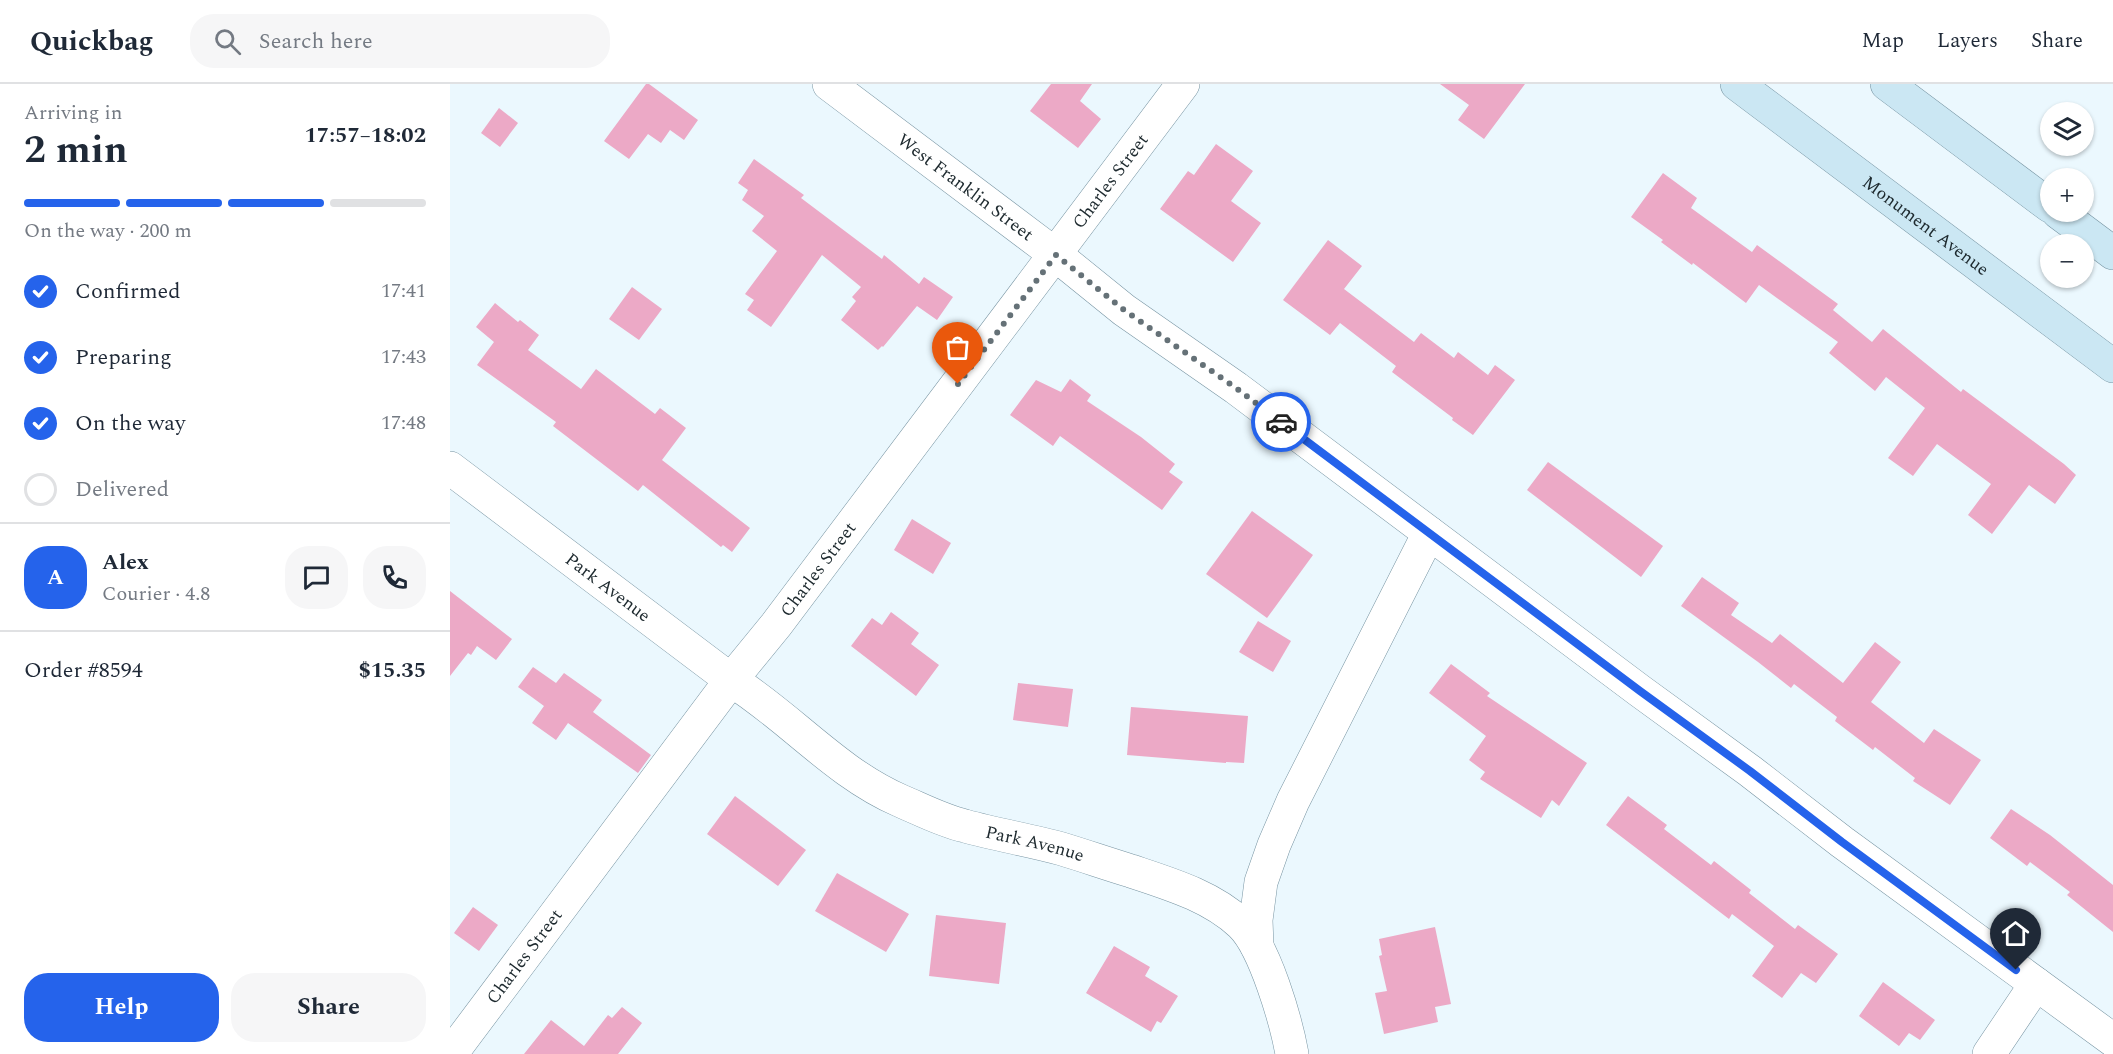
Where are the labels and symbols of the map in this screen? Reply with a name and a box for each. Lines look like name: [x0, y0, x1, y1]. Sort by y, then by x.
street label: West Franklin Street: [892, 127, 1039, 247]
street label: Charles Street: [1065, 128, 1155, 234]
street label: Monument Avenue: [1857, 169, 1995, 282]
pin: [932, 322, 983, 384]
courier: [1251, 392, 1311, 452]
street label: Charles Street: [773, 516, 863, 623]
street label: Park Avenue: [560, 546, 657, 628]
street label: Park Avenue: [983, 818, 1088, 869]
street label: Charles Street: [479, 903, 569, 1010]
pin: [1990, 908, 2041, 970]

